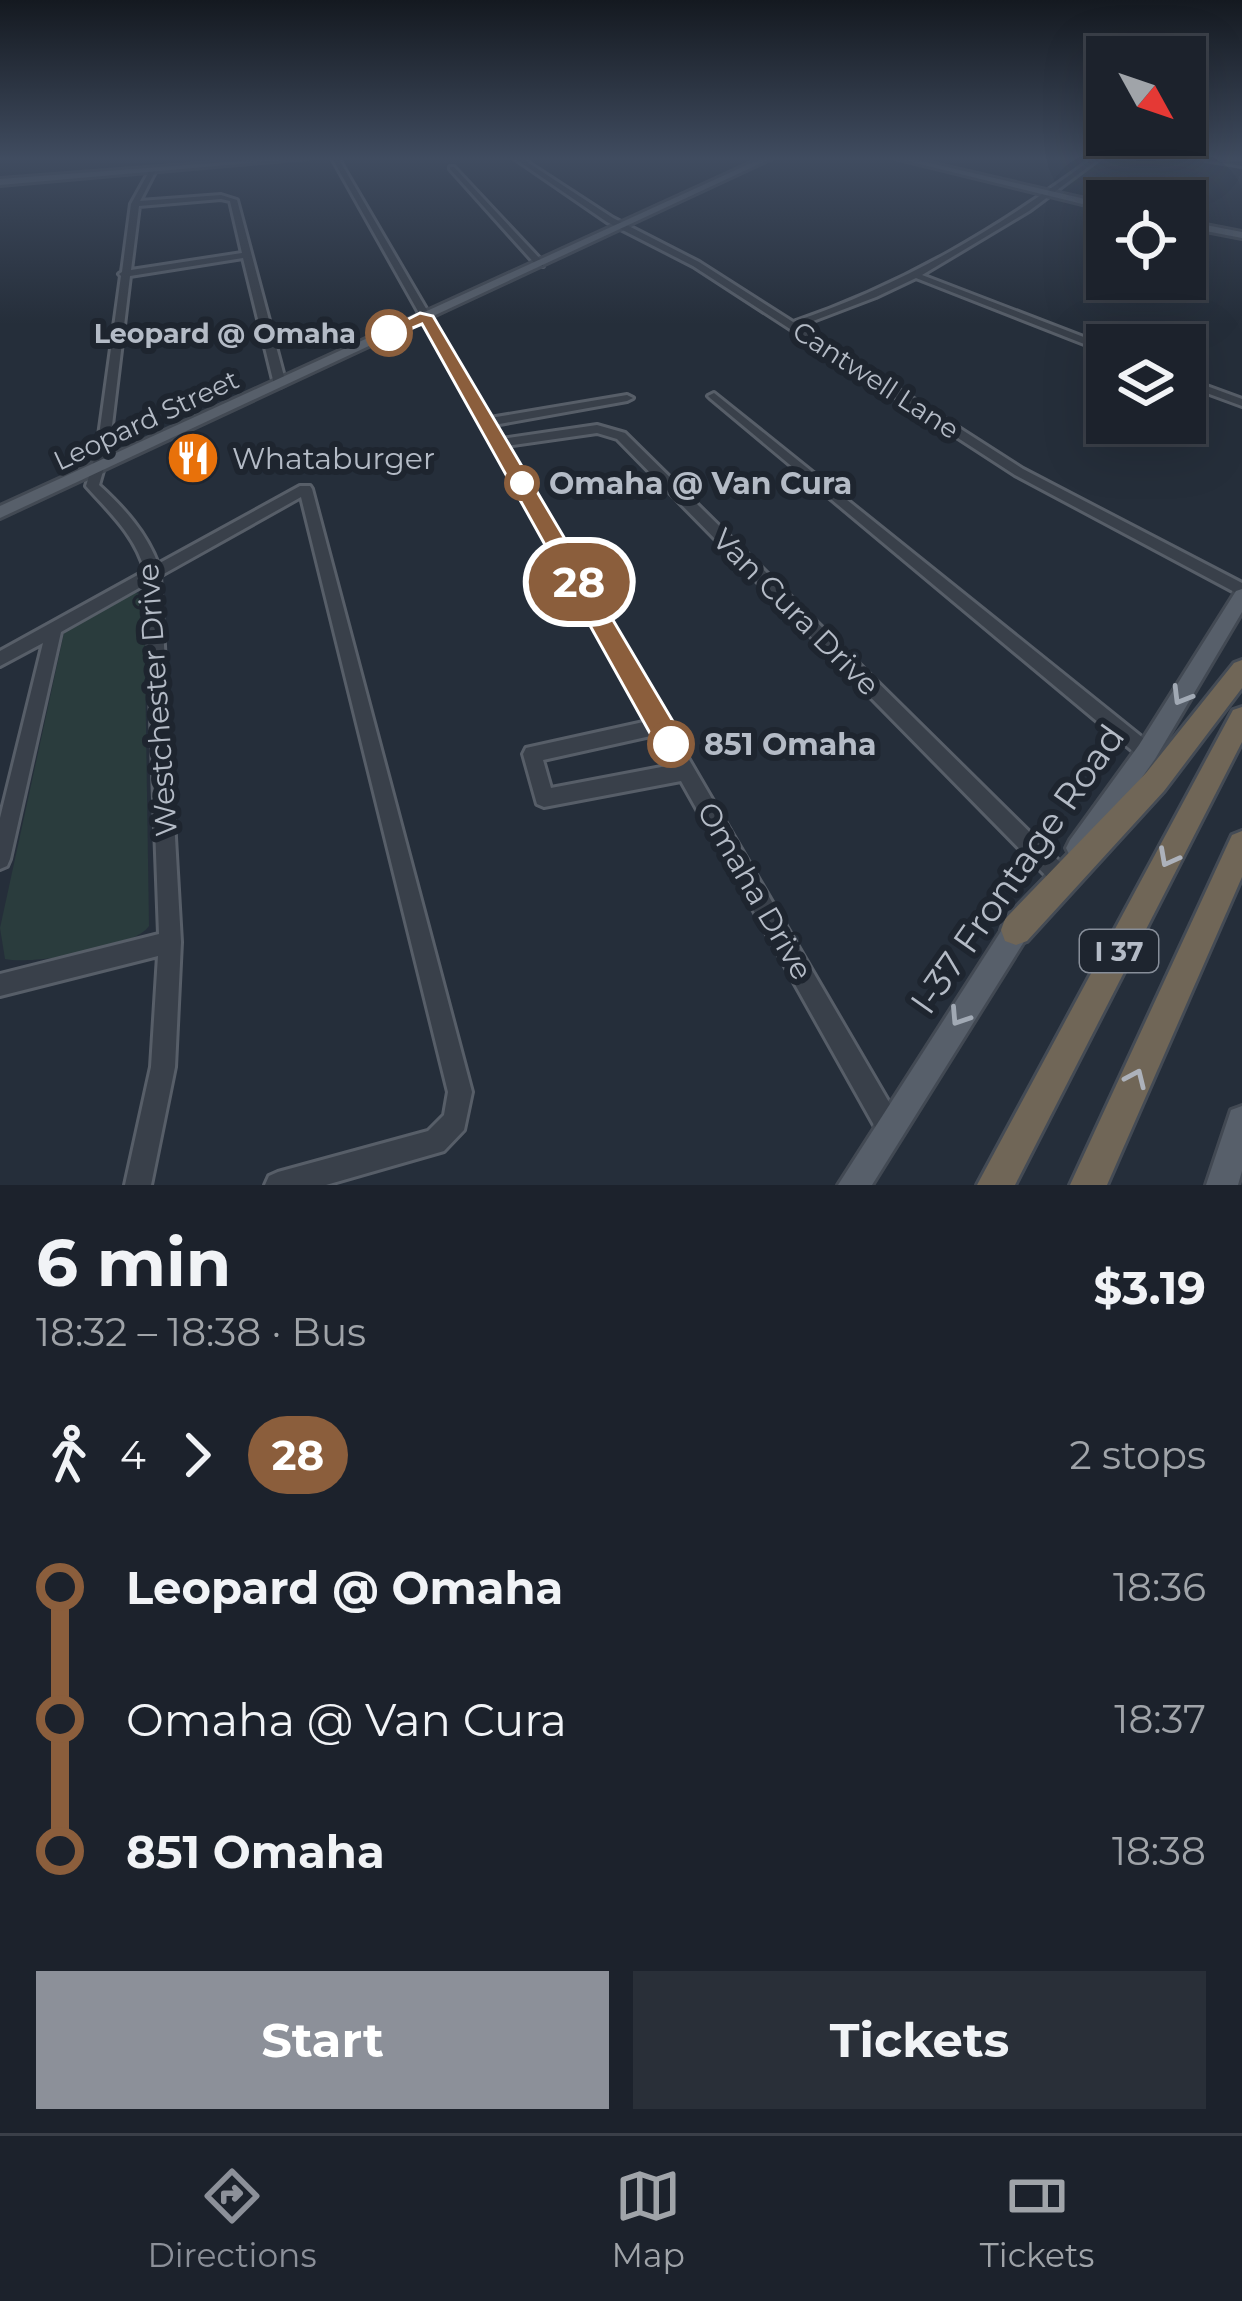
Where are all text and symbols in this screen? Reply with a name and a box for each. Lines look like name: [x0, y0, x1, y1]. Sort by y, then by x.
north arrow: [1086, 36, 1206, 156]
map controls: [1086, 36, 1206, 444]
button: locate: [1086, 180, 1206, 300]
marker: Leopard @ Omaha: [367, 311, 411, 355]
street label: Cantwell Lane: [787, 314, 965, 446]
place label: Leopard @ Omaha: [94, 317, 356, 350]
button: layers: [1086, 324, 1206, 444]
street label: Leopard Street: [48, 363, 244, 477]
restaurant icon: Whataburger: [165, 430, 221, 486]
place label: Whataburger: [232, 440, 435, 477]
place label: Omaha @ Van Cura: [549, 465, 852, 502]
marker: Omaha @ Van Cura: [506, 467, 538, 499]
street label: Van Cura Drive: [705, 521, 887, 703]
line badge: 28: [525, 543, 633, 621]
text: 28: [553, 556, 605, 608]
street label: Westchester Drive: [129, 562, 185, 838]
one-way arrow: [1173, 683, 1196, 705]
street label: I-37 Frontage Road: [901, 716, 1133, 1022]
marker: 851 Omaha: [649, 722, 693, 766]
place label: 851 Omaha: [704, 726, 876, 763]
street label: Omaha Drive: [689, 796, 821, 986]
one-way arrow: [1159, 846, 1182, 867]
road number: I 37: [1080, 930, 1158, 972]
one-way arrow: [952, 1003, 974, 1025]
one-way arrow: [1122, 1069, 1145, 1091]
text: 6 min: [36, 1222, 231, 1303]
text: $3.19: [1093, 1260, 1206, 1315]
text: 18:32 – 18:38 · Bus: [36, 1308, 366, 1356]
icon: walk: [36, 1422, 102, 1488]
icon: forward: [164, 1422, 230, 1488]
text: 28: [272, 1429, 324, 1481]
text: 4: [120, 1431, 146, 1479]
text: 2 stops: [1070, 1431, 1206, 1479]
text: Leopard @ Omaha: [126, 1560, 563, 1615]
text: 18:36: [1113, 1563, 1206, 1611]
text: Omaha @ Van Cura: [126, 1692, 567, 1747]
text: 18:37: [1114, 1695, 1206, 1743]
text: 851 Omaha: [126, 1824, 385, 1879]
text: 18:38: [1112, 1827, 1206, 1875]
button: Start: [36, 1971, 609, 2109]
button: Tickets: [633, 1971, 1206, 2109]
tab: Directions: [147, 2163, 317, 2275]
tab: Map: [612, 2163, 685, 2275]
tab: Tickets: [980, 2163, 1094, 2275]

